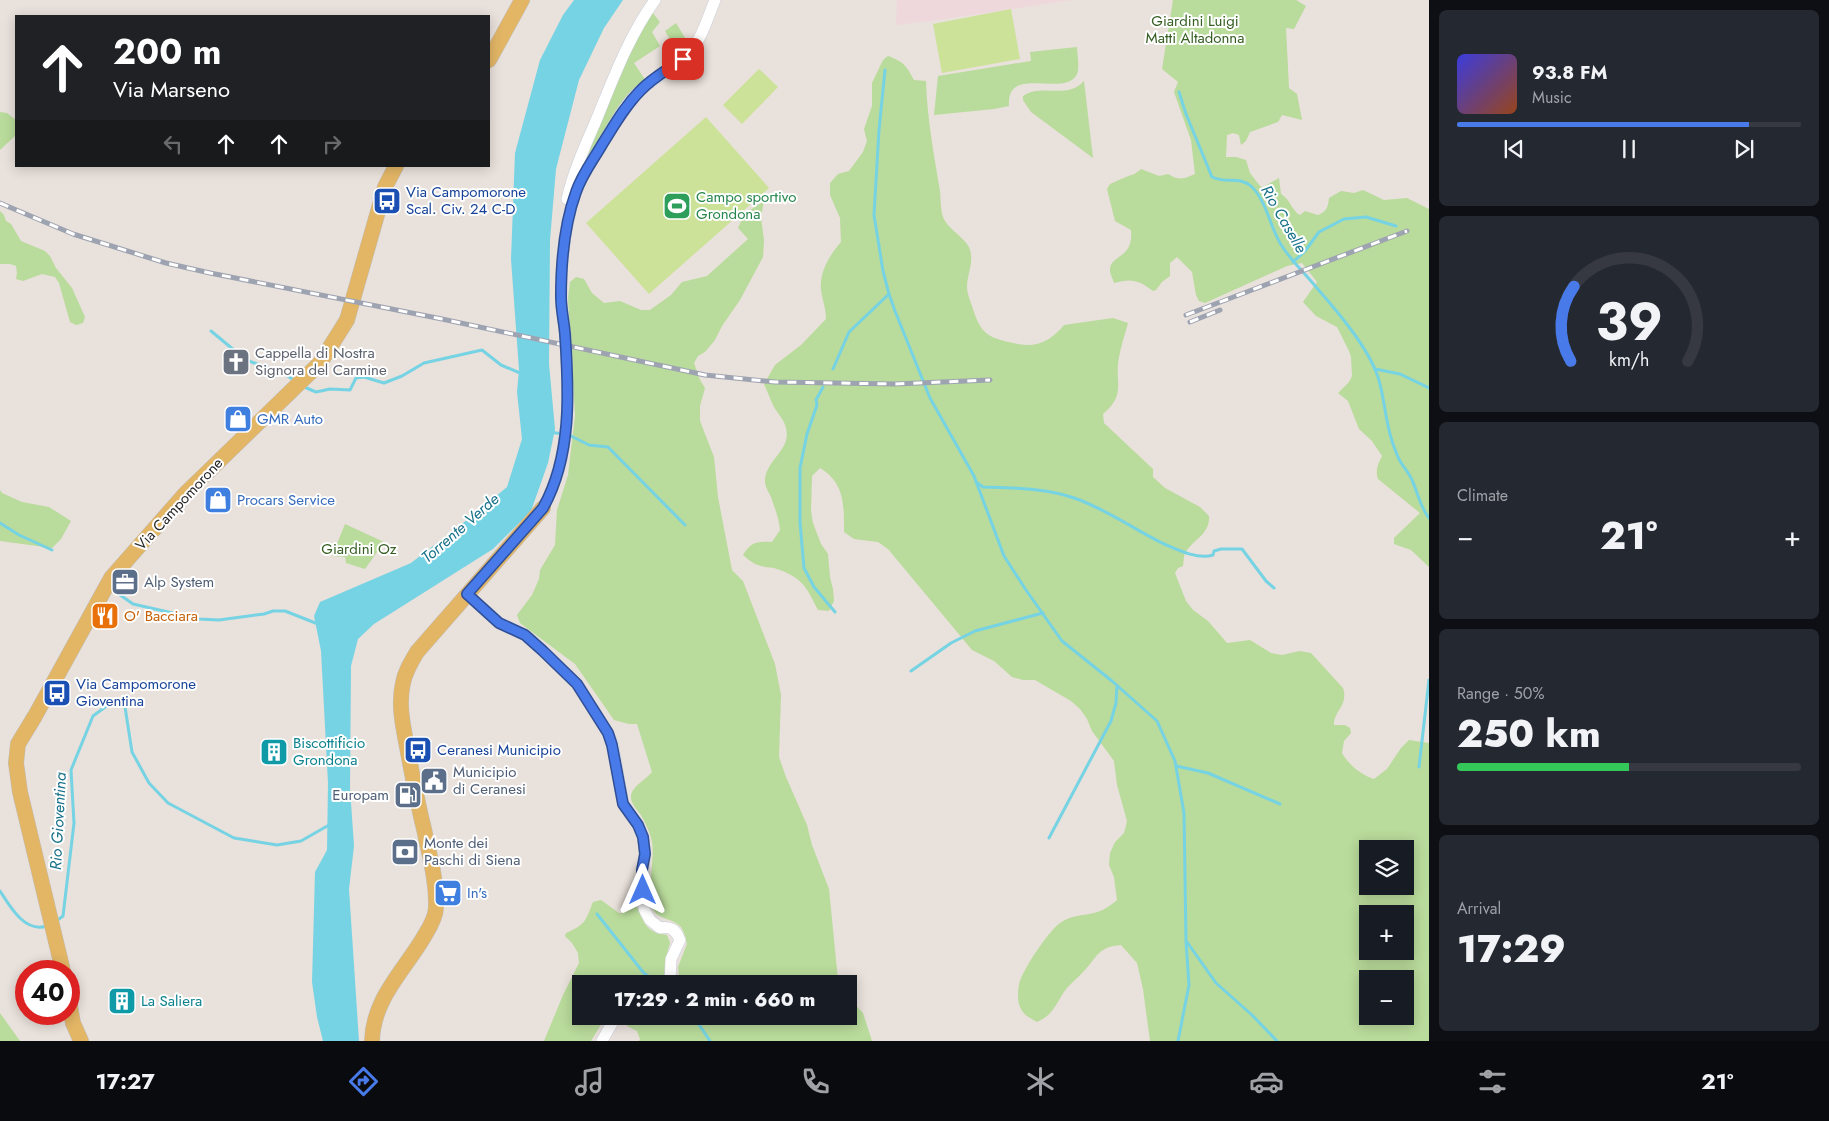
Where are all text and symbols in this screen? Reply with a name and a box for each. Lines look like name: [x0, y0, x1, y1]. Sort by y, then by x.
park label: Giardini Luigi Matti Altadonna: [1146, 10, 1244, 49]
text: 200 m: [113, 27, 222, 77]
icon: ahead: [30, 35, 95, 100]
pin: [662, 38, 704, 80]
icon: arrive: [669, 45, 697, 73]
text: 93.8 FM: [1532, 59, 1607, 86]
text: Via Marseno: [113, 73, 230, 105]
text: Music: [1532, 86, 1572, 109]
icon: left: [159, 130, 187, 158]
icon: ahead: [212, 130, 240, 158]
icon: ahead: [265, 130, 293, 158]
icon: right: [318, 130, 346, 158]
icon: previous: [1500, 135, 1528, 163]
icon: pause: [1615, 135, 1643, 163]
icon: next: [1730, 135, 1758, 163]
place label: Via Campomorone Scal. Civ. 24 C-D: [406, 181, 526, 220]
water label: Rio Caselle: [1255, 181, 1313, 257]
bus stop icon: Via Campomorone Scal. Civ. 24 C-D: [372, 186, 402, 216]
place label: Campo sportivo Grondona: [696, 186, 796, 225]
sports icon: Campo sportivo Grondona: [662, 191, 692, 221]
text: 39: [1595, 284, 1663, 360]
place label: Cappella di Nostra Signora del Carmine: [255, 342, 387, 381]
church icon: Cappella di Nostra Signora del Carmine: [221, 347, 251, 377]
text: km/h: [1609, 347, 1649, 373]
shop icon: GMR Auto: [223, 404, 253, 434]
place label: GMR Auto: [257, 408, 323, 430]
street label: Via Campomorone: [130, 452, 228, 555]
text: Climate: [1457, 484, 1508, 507]
shop icon: Procars Service: [203, 485, 233, 515]
water label: Torrente Verde: [416, 488, 504, 568]
place label: Procars Service: [237, 489, 335, 511]
text: 21°: [1600, 508, 1657, 563]
text: −: [1457, 516, 1474, 557]
text: +: [1784, 516, 1801, 557]
park label: Giardini Oz: [321, 538, 397, 560]
office icon: Alp System: [110, 567, 140, 597]
place label: Alp System: [144, 571, 214, 593]
restaurant icon: O' Bacciara: [90, 601, 120, 631]
place label: O' Bacciara: [124, 605, 198, 627]
place label: Via Campomorone Gioventina: [76, 673, 196, 712]
bus stop icon: Via Campomorone Gioventina: [42, 678, 72, 708]
text: Range · 50%: [1457, 682, 1544, 705]
text: 250 km: [1457, 706, 1601, 761]
place label: Biscottificio Grondona: [293, 732, 365, 771]
bus stop icon: Ceranesi Municipio: [403, 735, 433, 765]
building icon: Biscottificio Grondona: [259, 737, 289, 767]
place label: Ceranesi Municipio: [437, 739, 561, 761]
place label: Municipio di Ceranesi: [453, 761, 526, 800]
public building icon: Municipio di Ceranesi: [419, 766, 449, 796]
water label: Rio Gioventina: [44, 771, 72, 870]
fuel station icon: Europam: [393, 780, 423, 810]
place label: Europam: [332, 784, 389, 806]
place label: Monte dei Paschi di Siena: [424, 832, 520, 871]
bank icon: Monte dei Paschi di Siena: [390, 837, 420, 867]
map controls: [1359, 840, 1414, 1025]
button: layers: [1359, 840, 1414, 895]
position arrow: [616, 863, 668, 915]
supermarket icon: In's: [433, 878, 463, 908]
place label: In's: [467, 882, 487, 904]
text: Arrival: [1457, 897, 1501, 920]
button: +: [1359, 905, 1414, 960]
text: 17:29: [1457, 921, 1566, 976]
speed limit sign: 40: [15, 960, 80, 1025]
button: −: [1359, 970, 1414, 1025]
building icon: La Saliera: [107, 986, 137, 1016]
text: 17:29 · 2 min · 660 m: [614, 986, 815, 1013]
place label: La Saliera: [141, 990, 202, 1012]
icon: directions: [346, 1064, 381, 1099]
icon: music: [572, 1064, 607, 1099]
icon: phone: [798, 1064, 833, 1099]
icon: climate: [1023, 1064, 1058, 1099]
icon: car: [1249, 1064, 1284, 1099]
icon: filters: [1475, 1064, 1510, 1099]
text: 17:27: [95, 1065, 155, 1097]
text: 21°: [1701, 1065, 1733, 1097]

